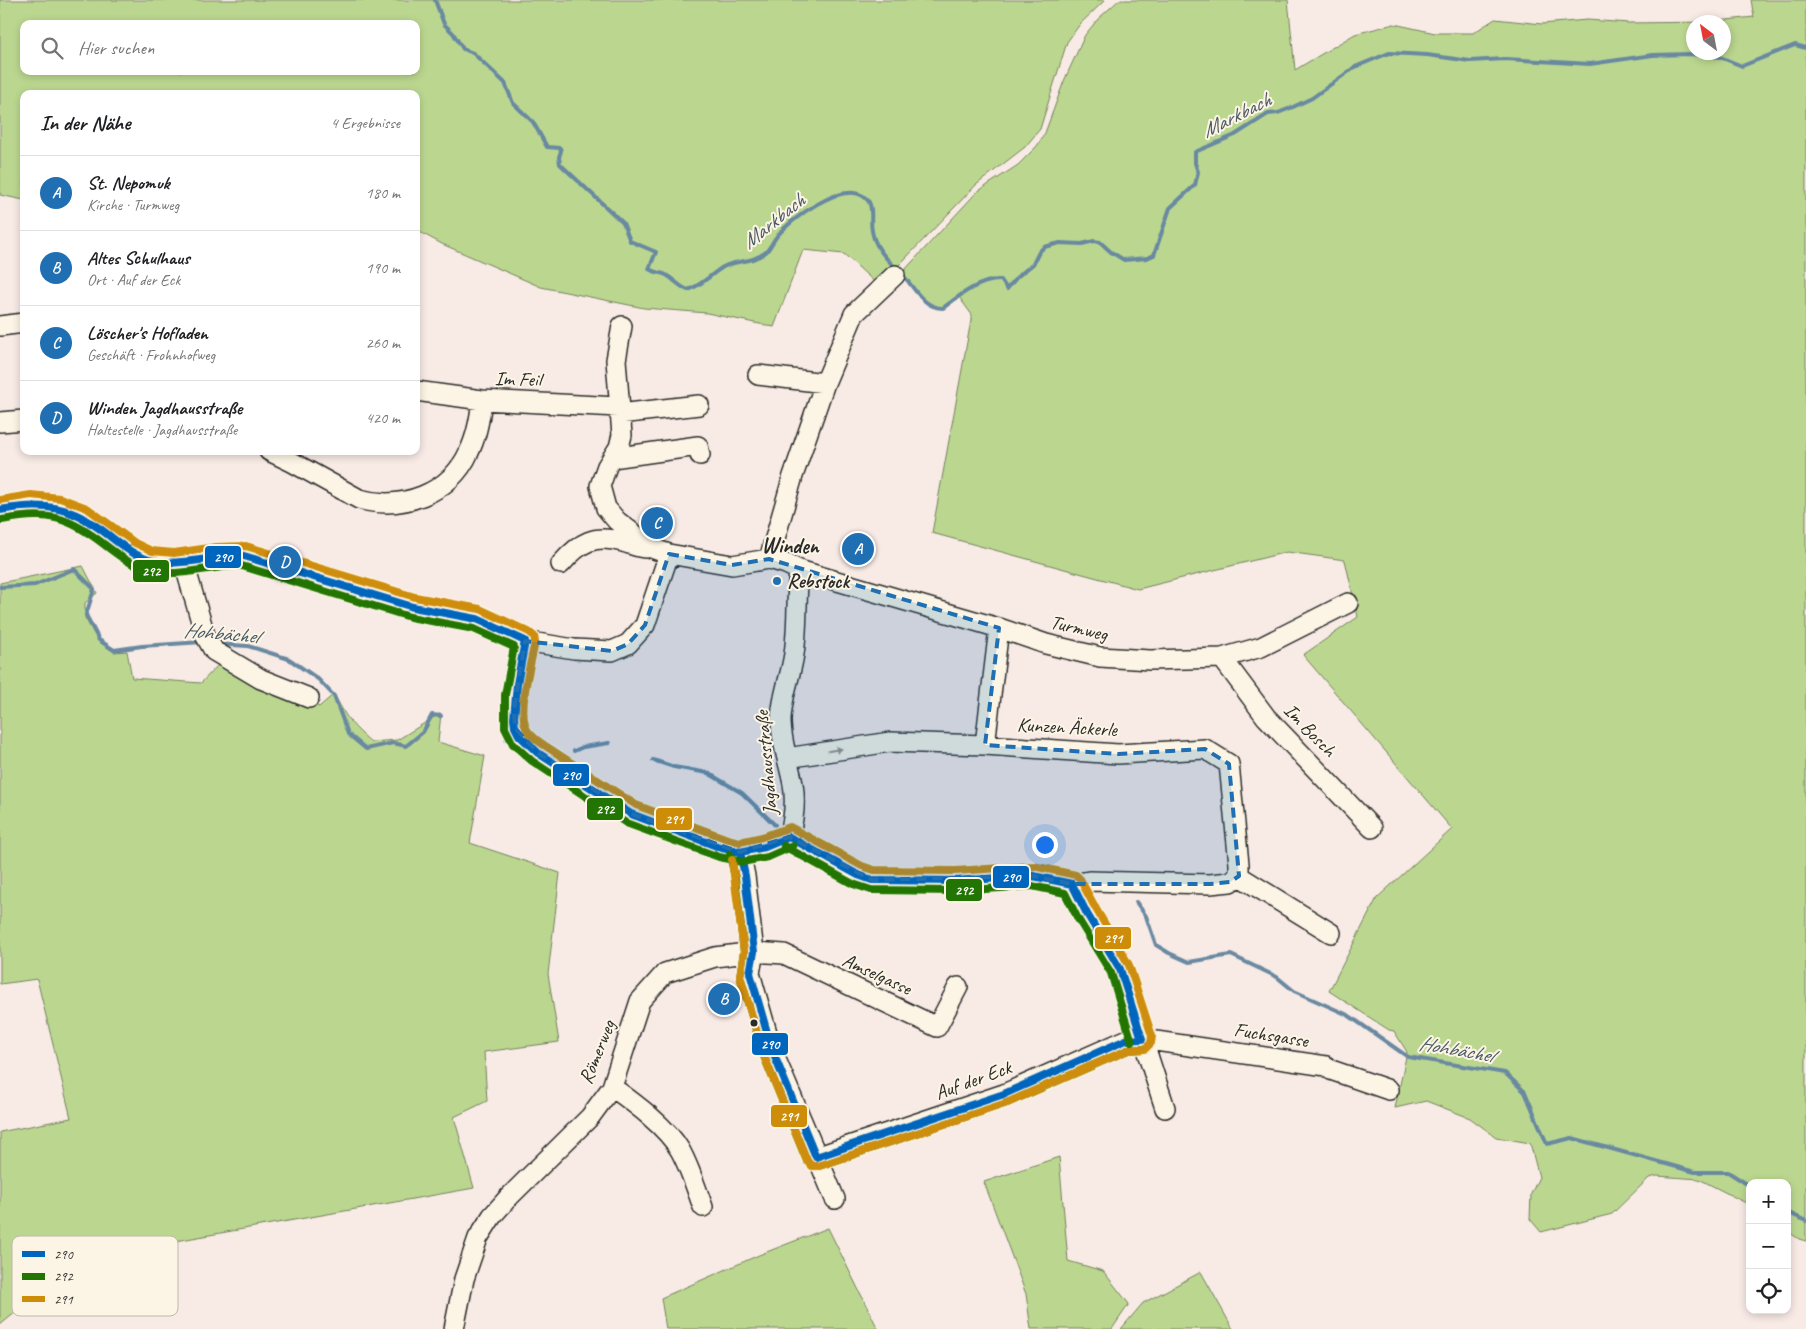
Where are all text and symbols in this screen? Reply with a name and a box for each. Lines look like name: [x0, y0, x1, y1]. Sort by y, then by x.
north arrow: [1686, 15, 1731, 60]
search box: [20, 20, 420, 75]
icon: search: [38, 34, 66, 62]
text: Hier suchen: [78, 36, 154, 60]
water label: Markbach: [1197, 86, 1276, 143]
text: In der Nähe: [40, 110, 130, 136]
text: 4 Ergebnisse: [331, 113, 400, 133]
text: St. Nepomuk: [87, 171, 170, 195]
text: A: [52, 183, 60, 203]
text: 180 m: [366, 183, 400, 203]
water label: Markbach: [736, 187, 811, 254]
text: Kirche · Turmweg: [87, 195, 179, 215]
text: Altes Schulhaus: [87, 246, 190, 270]
text: B: [52, 258, 60, 278]
text: 190 m: [366, 258, 400, 278]
text: Ort · Auf der Eck: [87, 270, 180, 290]
text: Löscher's Hofladen: [87, 321, 208, 345]
text: C: [52, 333, 60, 353]
text: 260 m: [366, 333, 400, 353]
text: Geschäft · Frohnhofweg: [87, 345, 215, 365]
street label: Im Feil: [494, 366, 545, 392]
text: Winden Jagdhausstraße: [87, 396, 242, 420]
text: D: [51, 408, 61, 428]
text: 420 m: [366, 408, 400, 428]
text: Haltestelle · Jagdhausstraße: [87, 420, 237, 440]
pin: C: [641, 504, 673, 542]
pin: A: [842, 530, 874, 568]
district label: Winden: [761, 532, 821, 560]
pin: D: [269, 543, 301, 581]
line badge: 290: [204, 545, 242, 569]
text: 290: [214, 549, 234, 566]
line badge: 292: [132, 559, 170, 583]
text: 292: [142, 563, 162, 580]
place label: Rebstock: [787, 569, 850, 594]
marker: Rebstock: [771, 575, 783, 587]
street label: Turmweg: [1048, 609, 1111, 647]
water label: Hohbächel: [183, 617, 266, 650]
street label: Im Bosch: [1278, 698, 1343, 763]
street label: Jagdhausstraße: [749, 708, 783, 817]
street label: Kunzen Äckerle: [1017, 712, 1119, 742]
one-way arrow: [828, 746, 844, 754]
line badge: 290: [552, 763, 590, 787]
text: 290: [562, 767, 582, 784]
line badge: 292: [586, 797, 624, 821]
text: 292: [596, 801, 616, 818]
line badge: 291: [655, 807, 693, 831]
text: 291: [665, 811, 685, 828]
your location: [1032, 832, 1058, 858]
line badge: 290: [992, 865, 1030, 889]
text: 290: [1002, 869, 1022, 886]
line badge: 292: [945, 878, 983, 902]
text: 292: [955, 882, 975, 899]
line badge: 291: [1094, 926, 1132, 950]
text: 291: [1104, 930, 1124, 947]
street label: Amselgasse: [839, 947, 917, 1001]
pin: B: [708, 980, 740, 1018]
street label: Römerweg: [573, 1016, 621, 1088]
street label: Fuchsgasse: [1232, 1017, 1311, 1053]
unlabelled marker: [749, 1018, 759, 1028]
water label: Hohbächel: [1417, 1030, 1501, 1069]
line badge: 290: [751, 1032, 789, 1056]
text: 290: [761, 1036, 781, 1053]
street label: Auf der Eck: [931, 1054, 1016, 1105]
line badge: 291: [770, 1104, 808, 1128]
text: 291: [780, 1108, 800, 1125]
map controls: [1746, 1179, 1791, 1314]
button: +: [1746, 1179, 1791, 1224]
button: −: [1746, 1224, 1791, 1269]
legend: [12, 1236, 178, 1316]
text: 290: [54, 1246, 75, 1263]
text: 292: [54, 1268, 75, 1285]
button: locate: [1746, 1269, 1791, 1314]
text: 291: [54, 1291, 74, 1308]

